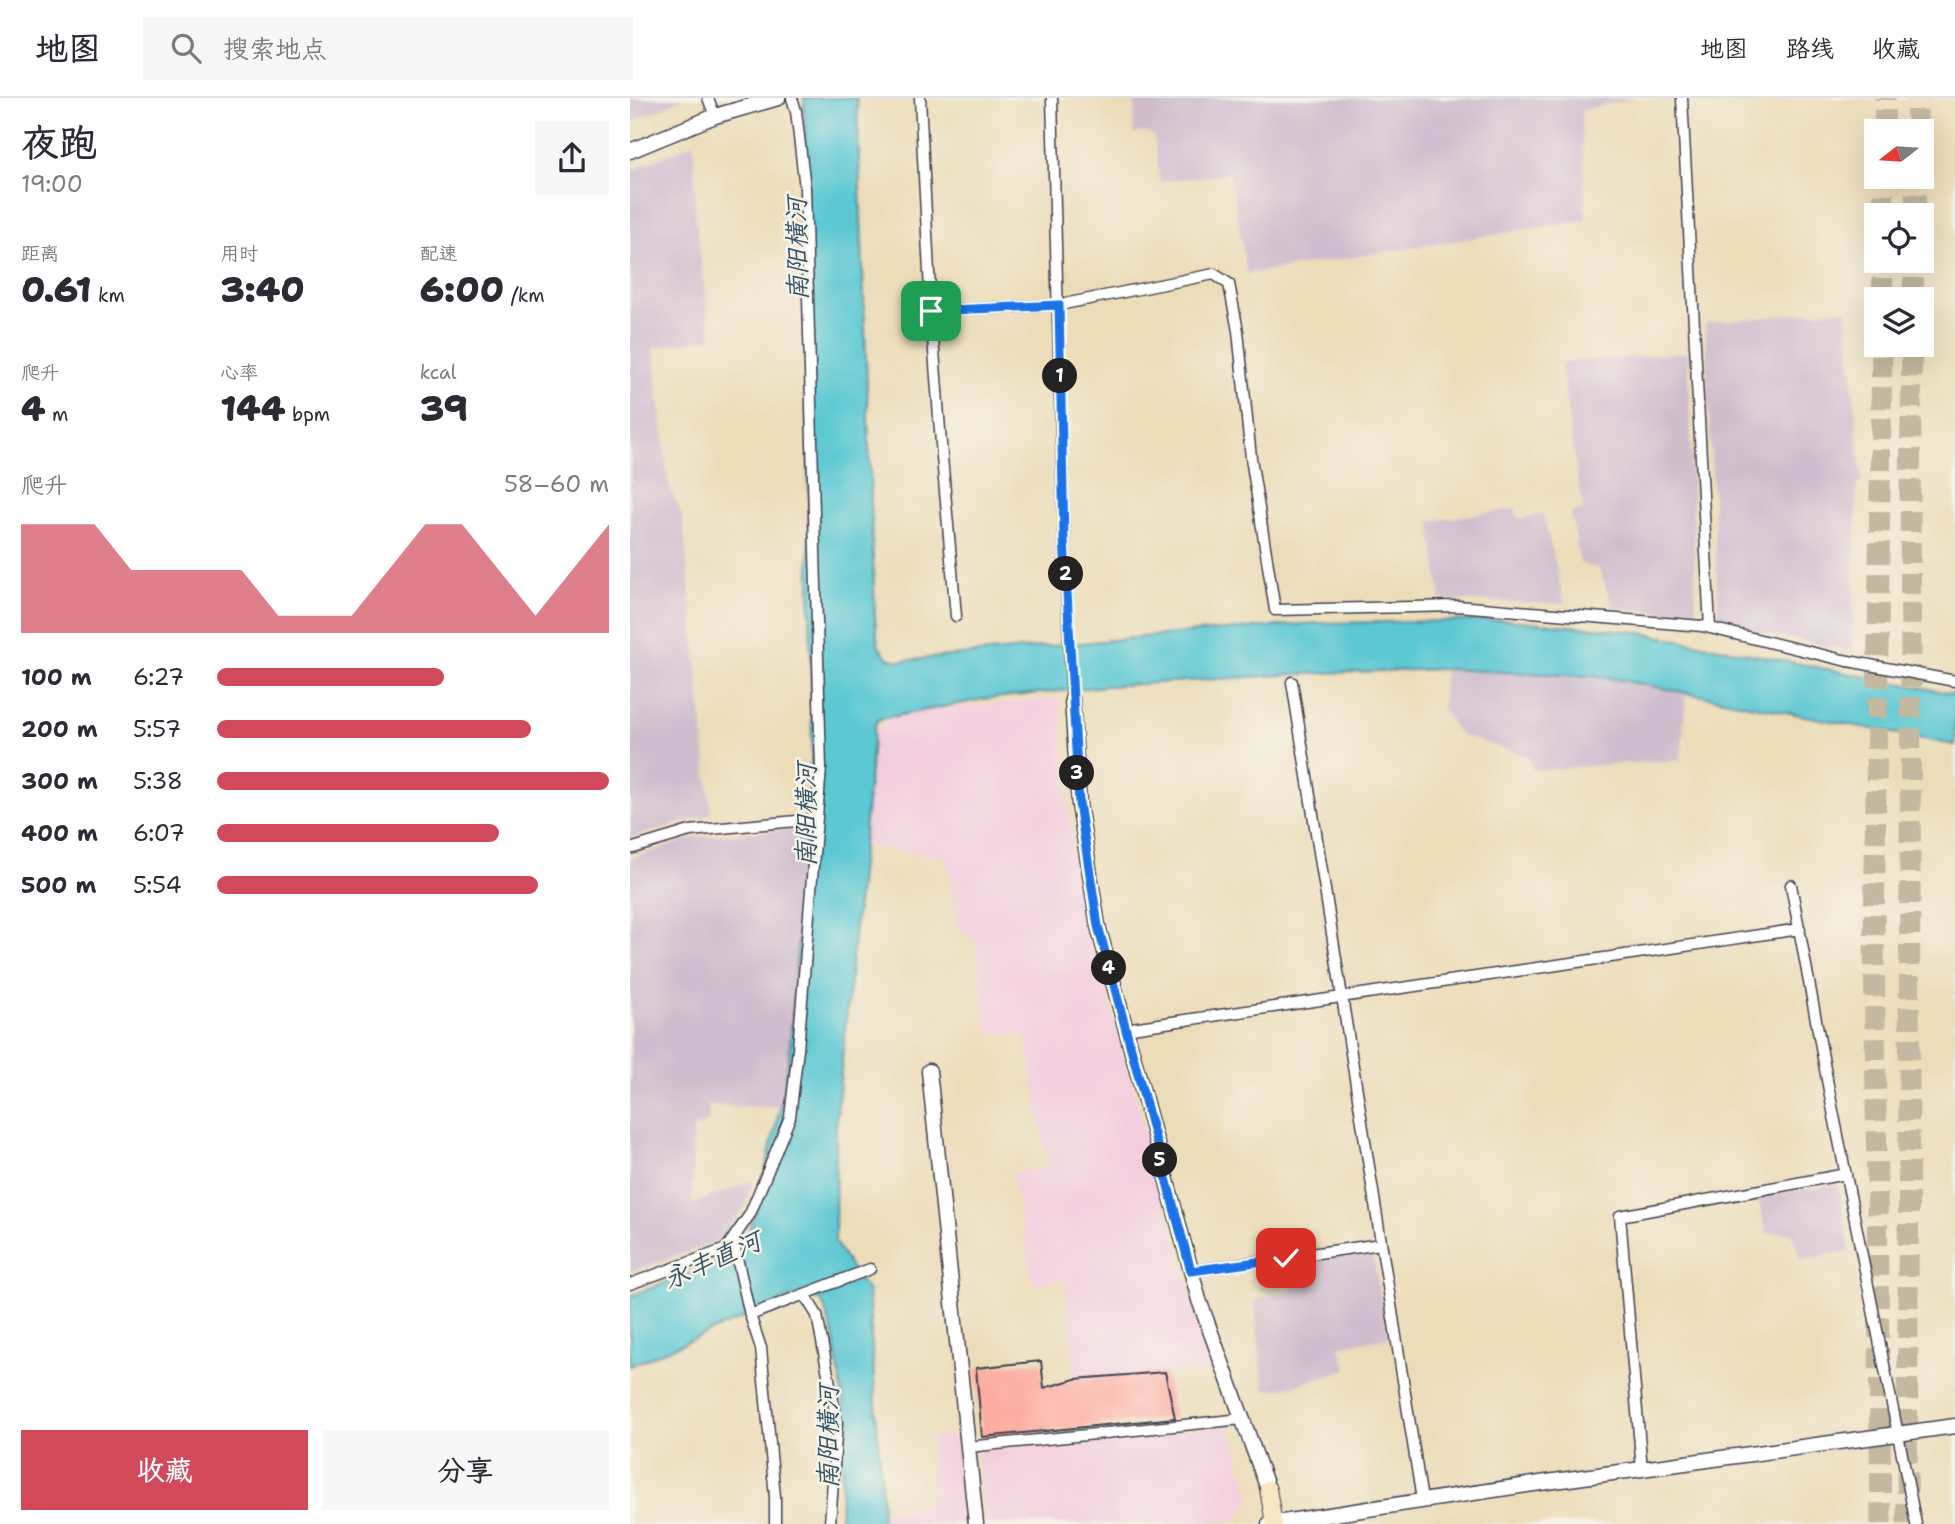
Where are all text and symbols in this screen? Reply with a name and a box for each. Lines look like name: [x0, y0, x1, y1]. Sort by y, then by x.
search box: [143, 17, 633, 80]
text: 地图: [35, 26, 101, 71]
icon: search: [167, 29, 205, 67]
text: 搜索地点: [223, 31, 327, 66]
text: 地图: [1700, 33, 1748, 65]
text: 路线: [1786, 33, 1834, 65]
text: 收藏: [1872, 33, 1920, 65]
text: 夜跑: [21, 117, 97, 168]
north arrow: [1864, 119, 1934, 189]
map controls: [1864, 119, 1934, 357]
button: share: [535, 121, 609, 195]
text: 19:00: [21, 169, 83, 199]
water label: 南阳横河: [778, 193, 815, 301]
button: locate: [1864, 203, 1934, 273]
text: 距离: [21, 241, 59, 266]
text: 用时: [220, 241, 258, 266]
text: 配速: [420, 241, 458, 266]
text: 0.61: [21, 266, 92, 313]
text: 3:40: [220, 266, 305, 313]
text: 6:00: [420, 266, 504, 313]
pin: [901, 281, 961, 341]
text: km: [92, 283, 125, 308]
text: /km: [504, 283, 545, 308]
button: layers: [1864, 287, 1934, 357]
icon: arrive: [912, 292, 950, 330]
pin: 1: [1042, 358, 1078, 394]
text: 爬升: [21, 360, 59, 385]
text: 心率: [220, 360, 258, 385]
text: kcal: [420, 360, 457, 385]
text: 1: [1055, 363, 1064, 388]
text: 4: [21, 385, 46, 432]
text: 144: [220, 385, 285, 432]
text: 39: [420, 385, 468, 432]
text: m: [46, 402, 68, 427]
text: bpm: [285, 402, 330, 427]
text: 58–60 m: [504, 469, 609, 499]
text: 爬升: [21, 470, 67, 500]
pin: 2: [1048, 556, 1083, 592]
text: 2: [1059, 561, 1072, 586]
text: 100 m: [21, 662, 92, 692]
text: 6:27: [133, 662, 184, 692]
text: 200 m: [21, 714, 98, 744]
text: 5:57: [133, 714, 181, 744]
pin: 3: [1060, 756, 1094, 790]
water label: 南阳横河: [788, 759, 823, 867]
text: 3: [1070, 760, 1083, 785]
text: 300 m: [21, 766, 98, 796]
text: 5:38: [133, 766, 183, 796]
text: 400 m: [21, 818, 98, 848]
text: 6:07: [133, 818, 185, 848]
text: 500 m: [21, 870, 96, 900]
text: 5:54: [133, 870, 182, 900]
pin: 4: [1092, 950, 1126, 986]
text: 4: [1102, 955, 1115, 980]
pin: 5: [1142, 1142, 1178, 1178]
text: 5: [1154, 1147, 1165, 1172]
water label: 永丰直河: [657, 1221, 770, 1297]
pin: [1256, 1228, 1316, 1288]
icon: check: [1267, 1239, 1305, 1277]
water label: 南阳横河: [810, 1381, 845, 1489]
button: 收藏: [21, 1430, 308, 1510]
button: 分享: [322, 1430, 609, 1510]

